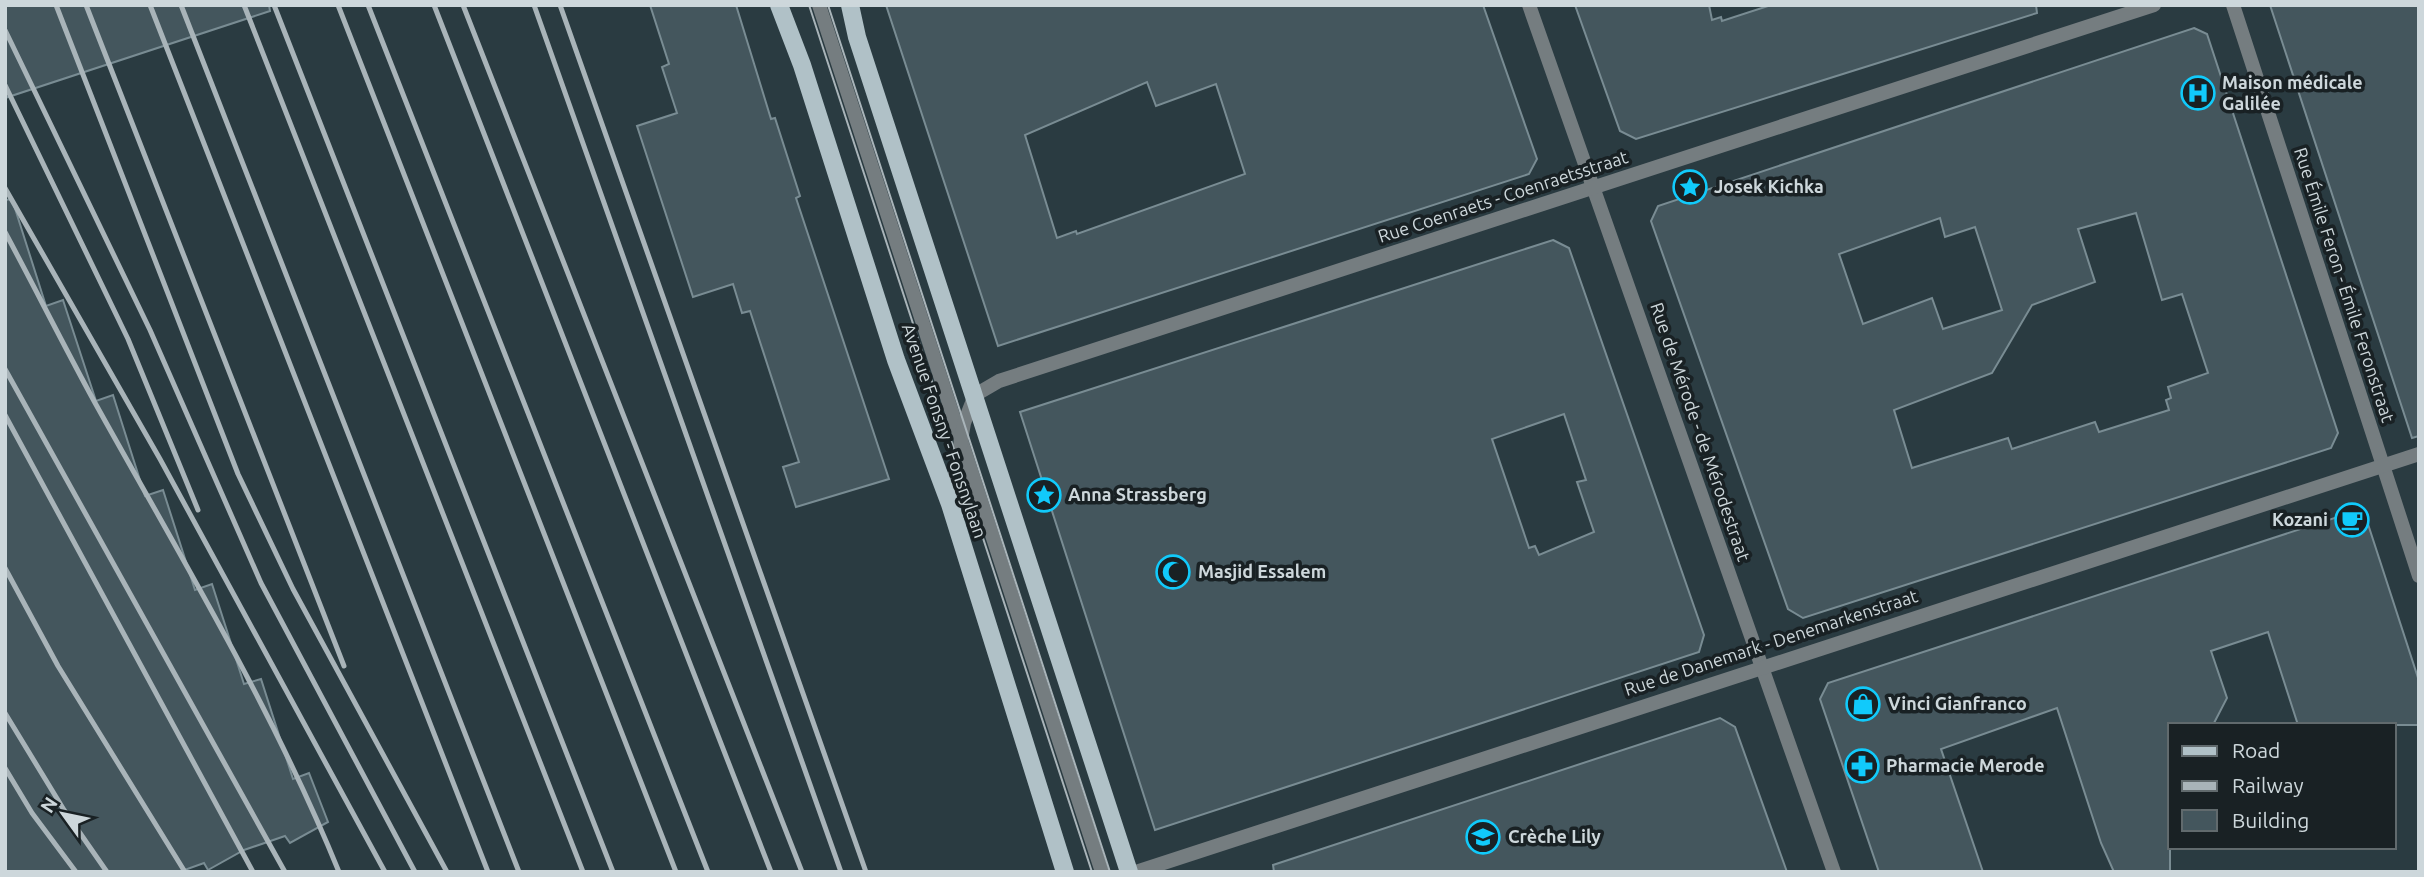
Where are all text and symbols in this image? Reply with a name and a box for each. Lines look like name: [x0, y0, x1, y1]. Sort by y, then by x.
place label: Maison médicale Galilée: [2222, 72, 2363, 113]
hospital icon: Maison médicale Galilée: [2179, 74, 2217, 112]
street label: Rue Émile Feron - Émile Feronstraat: [2291, 144, 2400, 425]
street label: Rue Coenraets - Coenraetsstraat: [1375, 146, 1630, 246]
place icon: Josek Kichka: [1671, 168, 1709, 206]
place label: Josek Kichka: [1714, 176, 1824, 196]
street label: Rue de Mérode - de Mérodestraat: [1647, 300, 1755, 564]
street label: Avenue Fonsny - Fonsnylaan: [899, 321, 991, 541]
place icon: Anna Strassberg: [1025, 476, 1063, 514]
place label: Anna Strassberg: [1068, 484, 1207, 504]
cafe icon: Kozani: [2333, 501, 2371, 539]
place label: Kozani: [2272, 509, 2328, 529]
mosque icon: Masjid Essalem: [1154, 553, 1192, 591]
place label: Masjid Essalem: [1198, 561, 1326, 581]
street label: Rue de Danemark - Denemarkenstraat: [1622, 585, 1920, 699]
shop icon: Vinci Gianfranco: [1844, 685, 1882, 723]
place label: Vinci Gianfranco: [1888, 693, 2027, 713]
legend: [2168, 723, 2396, 849]
text: Road: [2232, 738, 2280, 762]
pharmacy icon: Pharmacie Merode: [1843, 747, 1881, 785]
place label: Pharmacie Merode: [1886, 755, 2045, 775]
text: Railway: [2232, 773, 2304, 797]
north arrow: [28, 779, 98, 849]
text: N: [36, 793, 62, 817]
text: Building: [2232, 808, 2309, 832]
school or university icon: Crèche Lily: [1464, 818, 1502, 856]
place label: Crèche Lily: [1508, 826, 1601, 846]

